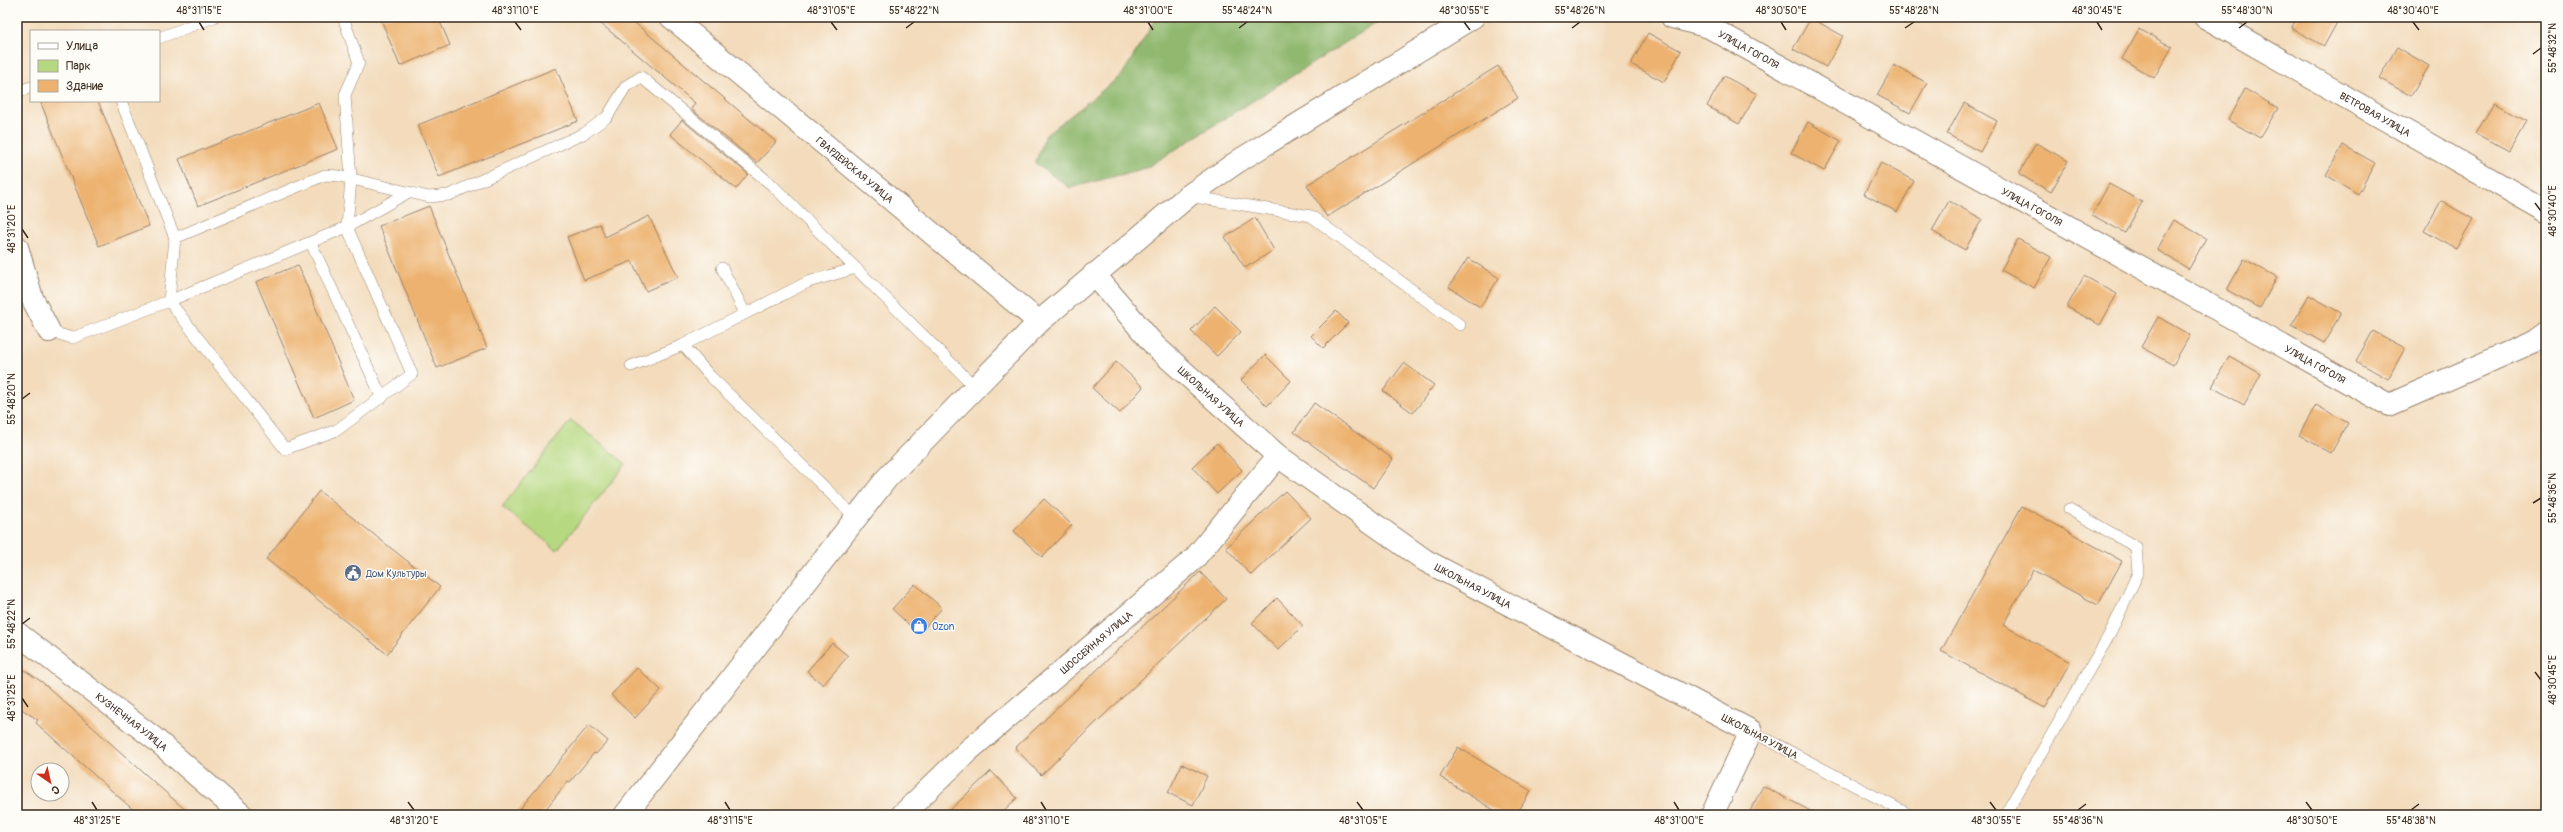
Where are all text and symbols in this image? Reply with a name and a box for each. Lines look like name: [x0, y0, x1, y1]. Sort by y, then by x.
text: 48°31'15"E: [176, 5, 222, 17]
text: 48°31'10"E: [492, 5, 538, 17]
text: 48°31'05"E: [807, 5, 855, 17]
text: 55°48'22"N: [889, 5, 939, 17]
text: 48°31'00"E: [1123, 5, 1173, 17]
text: 55°48'24"N: [1222, 5, 1272, 17]
text: 48°30'55"E: [1439, 5, 1489, 17]
text: 55°48'26"N: [1555, 5, 1605, 17]
text: 48°30'50"E: [1755, 5, 1807, 17]
text: 55°48'28"N: [1889, 5, 1939, 17]
text: 48°30'45"E: [2072, 5, 2122, 17]
text: 55°48'30"N: [2221, 5, 2273, 17]
text: 48°30'40"E: [2387, 5, 2439, 17]
text: 55°48'32"N: [2547, 23, 2559, 73]
street label: УЛИЦА ГОГОЛЯ: [1716, 28, 1781, 72]
legend: [30, 30, 160, 102]
text: Улица: [66, 39, 98, 54]
text: Парк: [66, 59, 91, 74]
text: Здание: [66, 79, 103, 94]
street label: ВЕТРОВАЯ УЛИЦА: [2337, 90, 2413, 140]
street label: ГВАРДЕЙСКАЯ УЛИЦА: [813, 135, 896, 206]
text: 48°30'40"E: [2547, 185, 2559, 237]
street label: УЛИЦА ГОГОЛЯ: [1999, 186, 2064, 229]
text: 48°31'20"E: [6, 205, 18, 253]
street label: УЛИЦА ГОГОЛЯ: [2282, 343, 2348, 387]
street label: ШКОЛЬНАЯ УЛИЦА: [1175, 365, 1247, 430]
text: 55°48'20"N: [6, 373, 18, 425]
text: 55°48'36"N: [2547, 473, 2559, 523]
street label: ШКОЛЬНАЯ УЛИЦА: [1432, 562, 1513, 612]
public building icon: Дом Культуры: [343, 563, 363, 583]
place label: Дом Культуры: [365, 568, 426, 580]
text: 55°48'22"N: [6, 599, 18, 649]
street label: ШОССЕЙНАЯ УЛИЦА: [1058, 609, 1135, 677]
shop icon: Ozon: [909, 616, 929, 636]
place label: Ozon: [932, 621, 955, 633]
text: 48°30'45"E: [2547, 655, 2559, 705]
text: 48°31'25"E: [6, 675, 18, 721]
street label: КУЗНЕЧНАЯ УЛИЦА: [93, 691, 170, 754]
street label: ШКОЛЬНАЯ УЛИЦА: [1719, 712, 1800, 762]
north arrow: [30, 762, 70, 802]
text: С: [49, 783, 62, 797]
text: 48°31'25"E: [74, 815, 120, 827]
text: 48°31'20"E: [390, 815, 438, 827]
text: 48°31'15"E: [707, 815, 753, 827]
text: 48°31'10"E: [1023, 815, 1069, 827]
text: 48°31'05"E: [1339, 815, 1387, 827]
text: 48°31'00"E: [1654, 815, 1704, 827]
text: 48°30'55"E: [1971, 815, 2021, 827]
text: 55°48'36"N: [2053, 815, 2103, 827]
text: 48°30'50"E: [2286, 815, 2338, 827]
text: 55°48'38"N: [2386, 815, 2436, 827]

